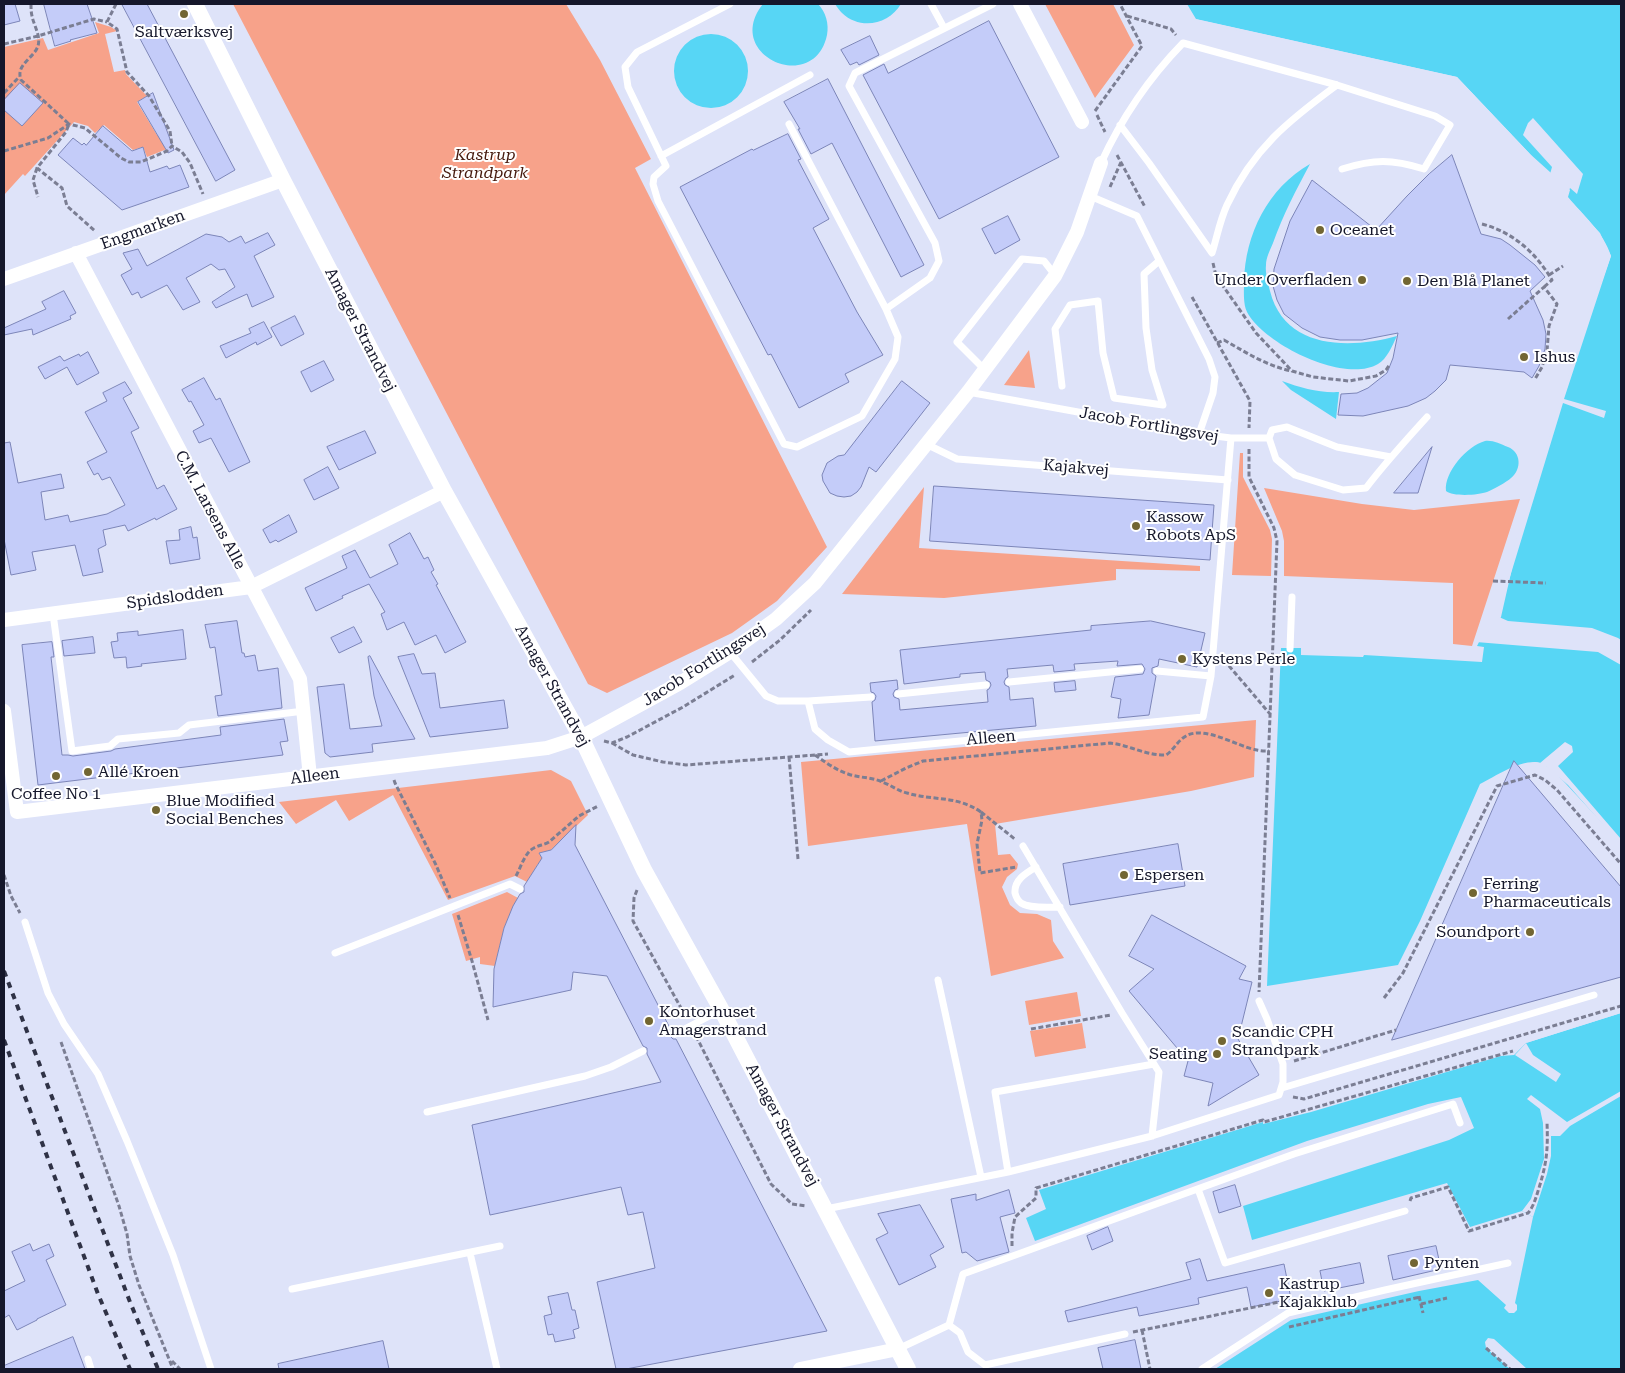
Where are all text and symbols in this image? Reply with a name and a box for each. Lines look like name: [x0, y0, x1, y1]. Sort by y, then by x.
marker: Saltværksvej: [178, 8, 190, 20]
place label: Saltværksvej: [135, 22, 233, 42]
park label: Kastrup Strandpark: [442, 145, 528, 183]
street label: Engmarken: [98, 206, 188, 254]
place label: Oceanet: [1330, 220, 1394, 240]
marker: Oceanet: [1314, 224, 1326, 236]
street label: Amager Strandvej: [320, 265, 400, 395]
place label: Under Overfladen: [1214, 270, 1352, 290]
place label: Den Blå Planet: [1417, 271, 1530, 291]
marker: Under Overfladen: [1356, 274, 1368, 286]
marker: Den Blå Planet: [1401, 275, 1413, 287]
place label: Ishus: [1534, 347, 1575, 367]
marker: Ishus: [1518, 351, 1530, 363]
street label: Jacob Fortlingsvej: [1078, 403, 1220, 447]
street label: C.M. Larsens Alle: [171, 447, 249, 573]
street label: Kajakvej: [1042, 456, 1110, 480]
place label: Kassow Robots ApS: [1146, 507, 1236, 545]
marker: Kassow Robots ApS: [1130, 520, 1142, 532]
street label: Spidslodden: [125, 581, 225, 613]
street label: Jacob Fortlingsvej: [639, 619, 769, 711]
street label: Amager Strandvej: [511, 622, 593, 750]
place label: Kystens Perle: [1192, 649, 1295, 669]
marker: Kystens Perle: [1176, 653, 1188, 665]
street label: Alleen: [966, 726, 1016, 750]
place label: Allé Kroen: [98, 762, 179, 782]
street label: Alleen: [289, 763, 341, 789]
marker: Allé Kroen: [82, 766, 94, 778]
marker: Coffee No 1: [50, 770, 62, 782]
place label: Coffee No 1: [11, 784, 101, 804]
place label: Blue Modified Social Benches: [166, 791, 283, 829]
marker: Blue Modified Social Benches: [150, 804, 162, 816]
place label: Espersen: [1134, 865, 1204, 885]
marker: Espersen: [1118, 869, 1130, 881]
place label: Ferring Pharmaceuticals: [1483, 874, 1611, 912]
marker: Ferring Pharmaceuticals: [1467, 887, 1479, 899]
place label: Soundport: [1436, 922, 1520, 942]
marker: Soundport: [1524, 926, 1536, 938]
place label: Kontorhuset Amagerstrand: [659, 1002, 767, 1040]
marker: Kontorhuset Amagerstrand: [643, 1015, 655, 1027]
place label: Scandic CPH Strandpark: [1232, 1022, 1333, 1060]
marker: Scandic CPH Strandpark: [1216, 1035, 1228, 1047]
place label: Seating: [1149, 1044, 1207, 1064]
marker: Seating: [1211, 1048, 1223, 1060]
street label: Amager Strandvej: [741, 1060, 823, 1190]
place label: Pynten: [1424, 1253, 1479, 1273]
marker: Pynten: [1408, 1257, 1420, 1269]
place label: Kastrup Kajakklub: [1279, 1274, 1357, 1312]
marker: Kastrup Kajakklub: [1263, 1287, 1275, 1299]

